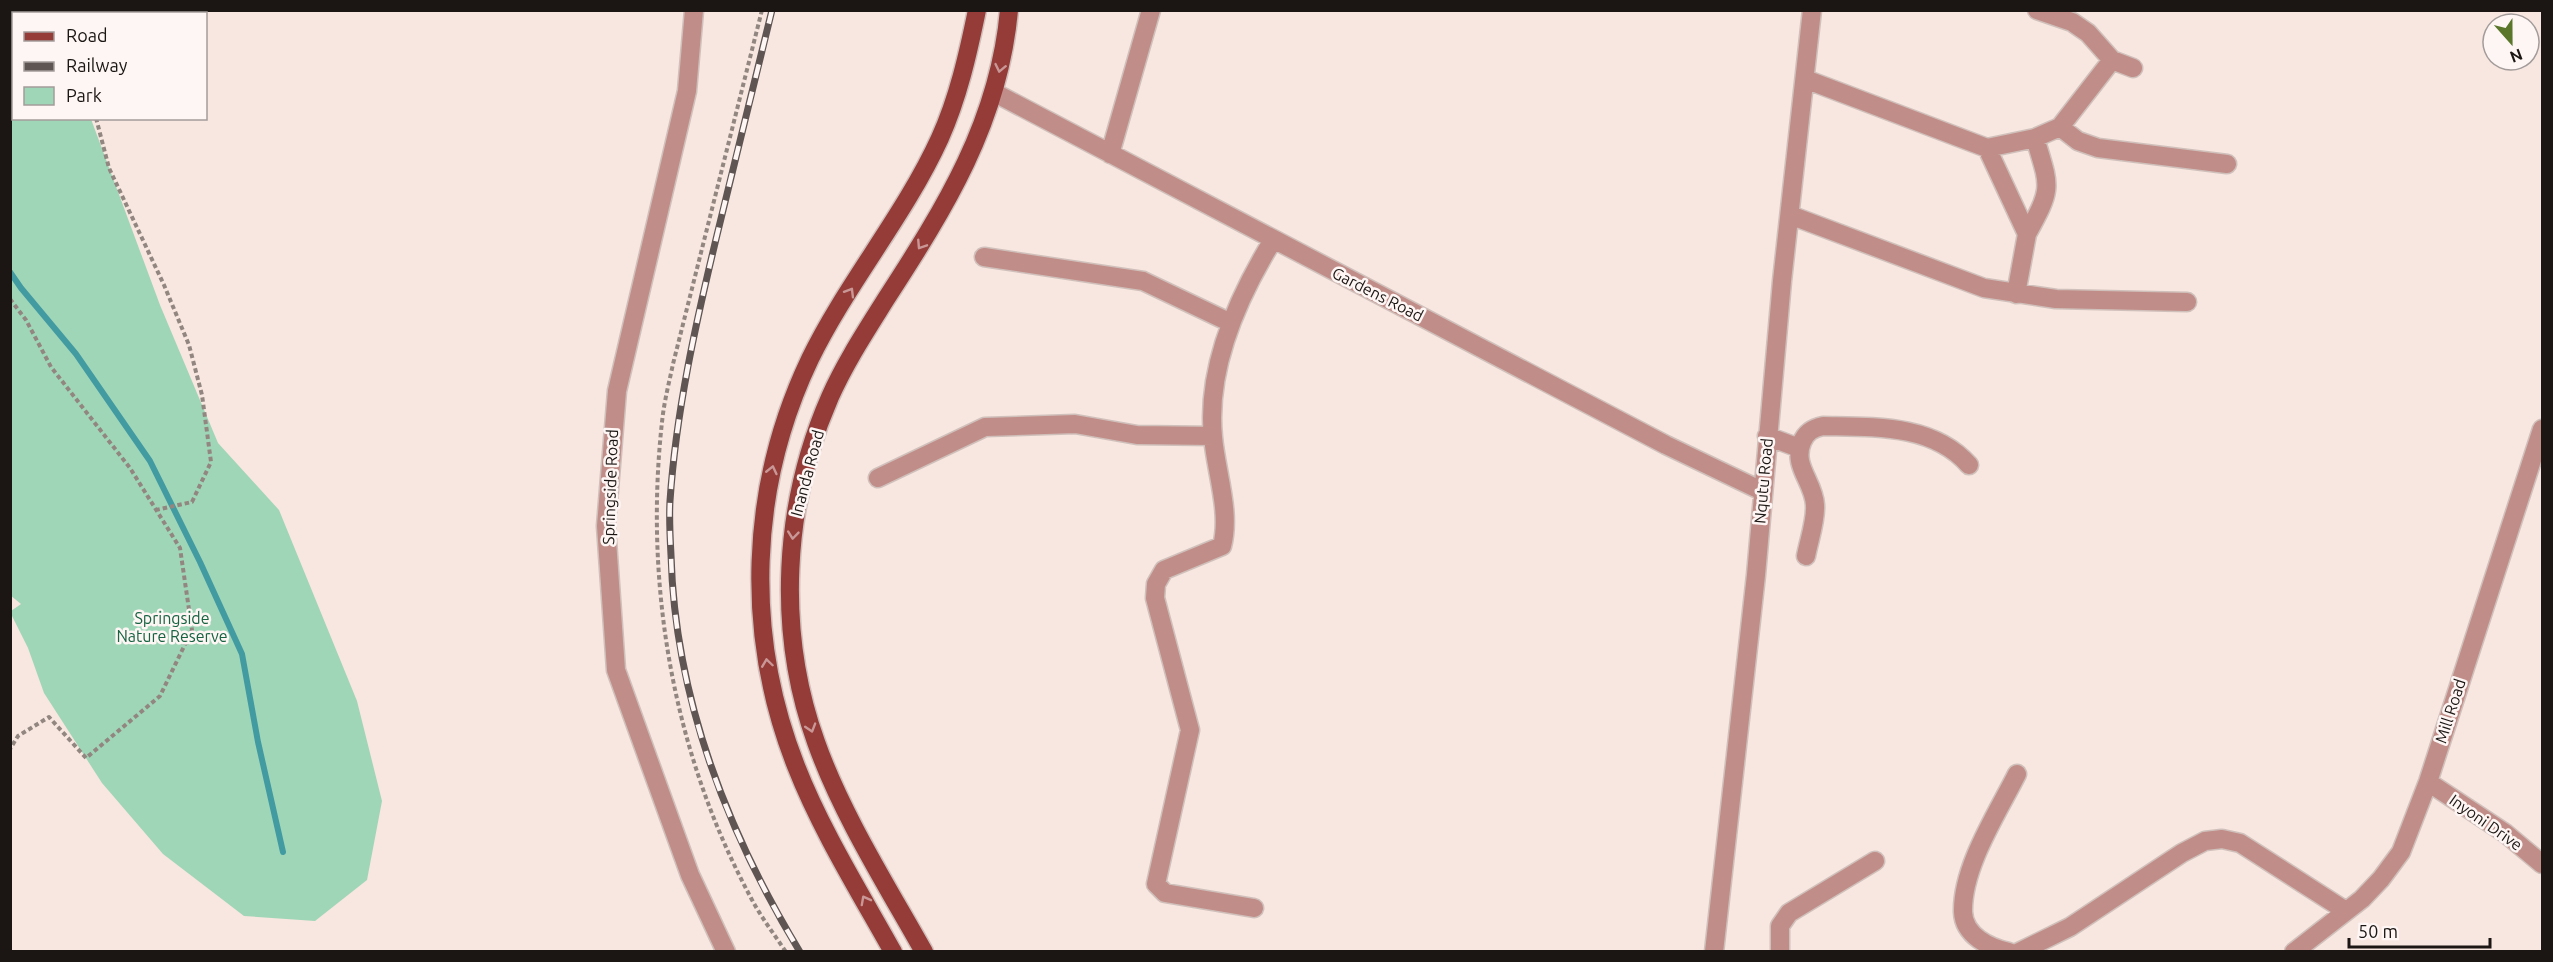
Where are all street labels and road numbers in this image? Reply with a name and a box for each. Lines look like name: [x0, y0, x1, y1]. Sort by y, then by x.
street label: Gardens Road: [1329, 263, 1427, 325]
street label: Inanda Road: [787, 428, 827, 518]
street label: Springside Road: [599, 429, 621, 545]
street label: Nqutu Road: [1750, 437, 1776, 525]
street label: Mill Road: [2431, 676, 2469, 746]
street label: Inyoni Drive: [2446, 790, 2526, 854]

